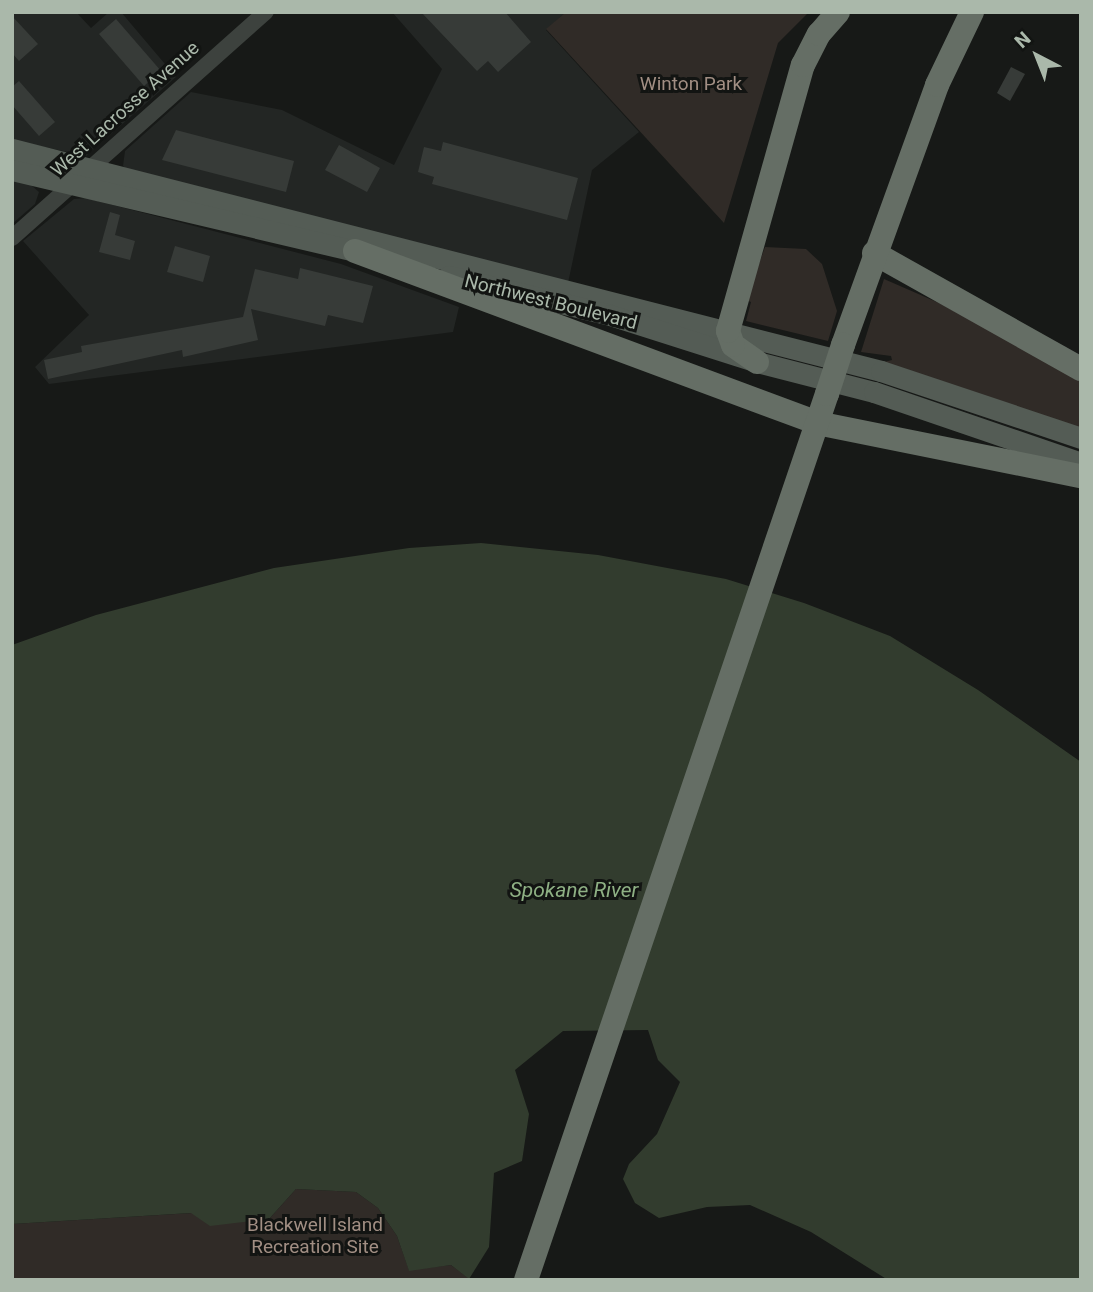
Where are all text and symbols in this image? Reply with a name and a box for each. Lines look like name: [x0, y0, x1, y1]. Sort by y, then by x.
north arrow: [1002, 21, 1072, 91]
text: N: [1010, 27, 1035, 53]
street label: West Lacrosse Avenue: [46, 36, 204, 182]
park label: Winton Park: [640, 73, 742, 95]
street label: Northwest Boulevard: [462, 270, 640, 334]
water label: Spokane River: [510, 877, 638, 903]
park label: Blackwell Island Recreation Site: [247, 1214, 383, 1258]

